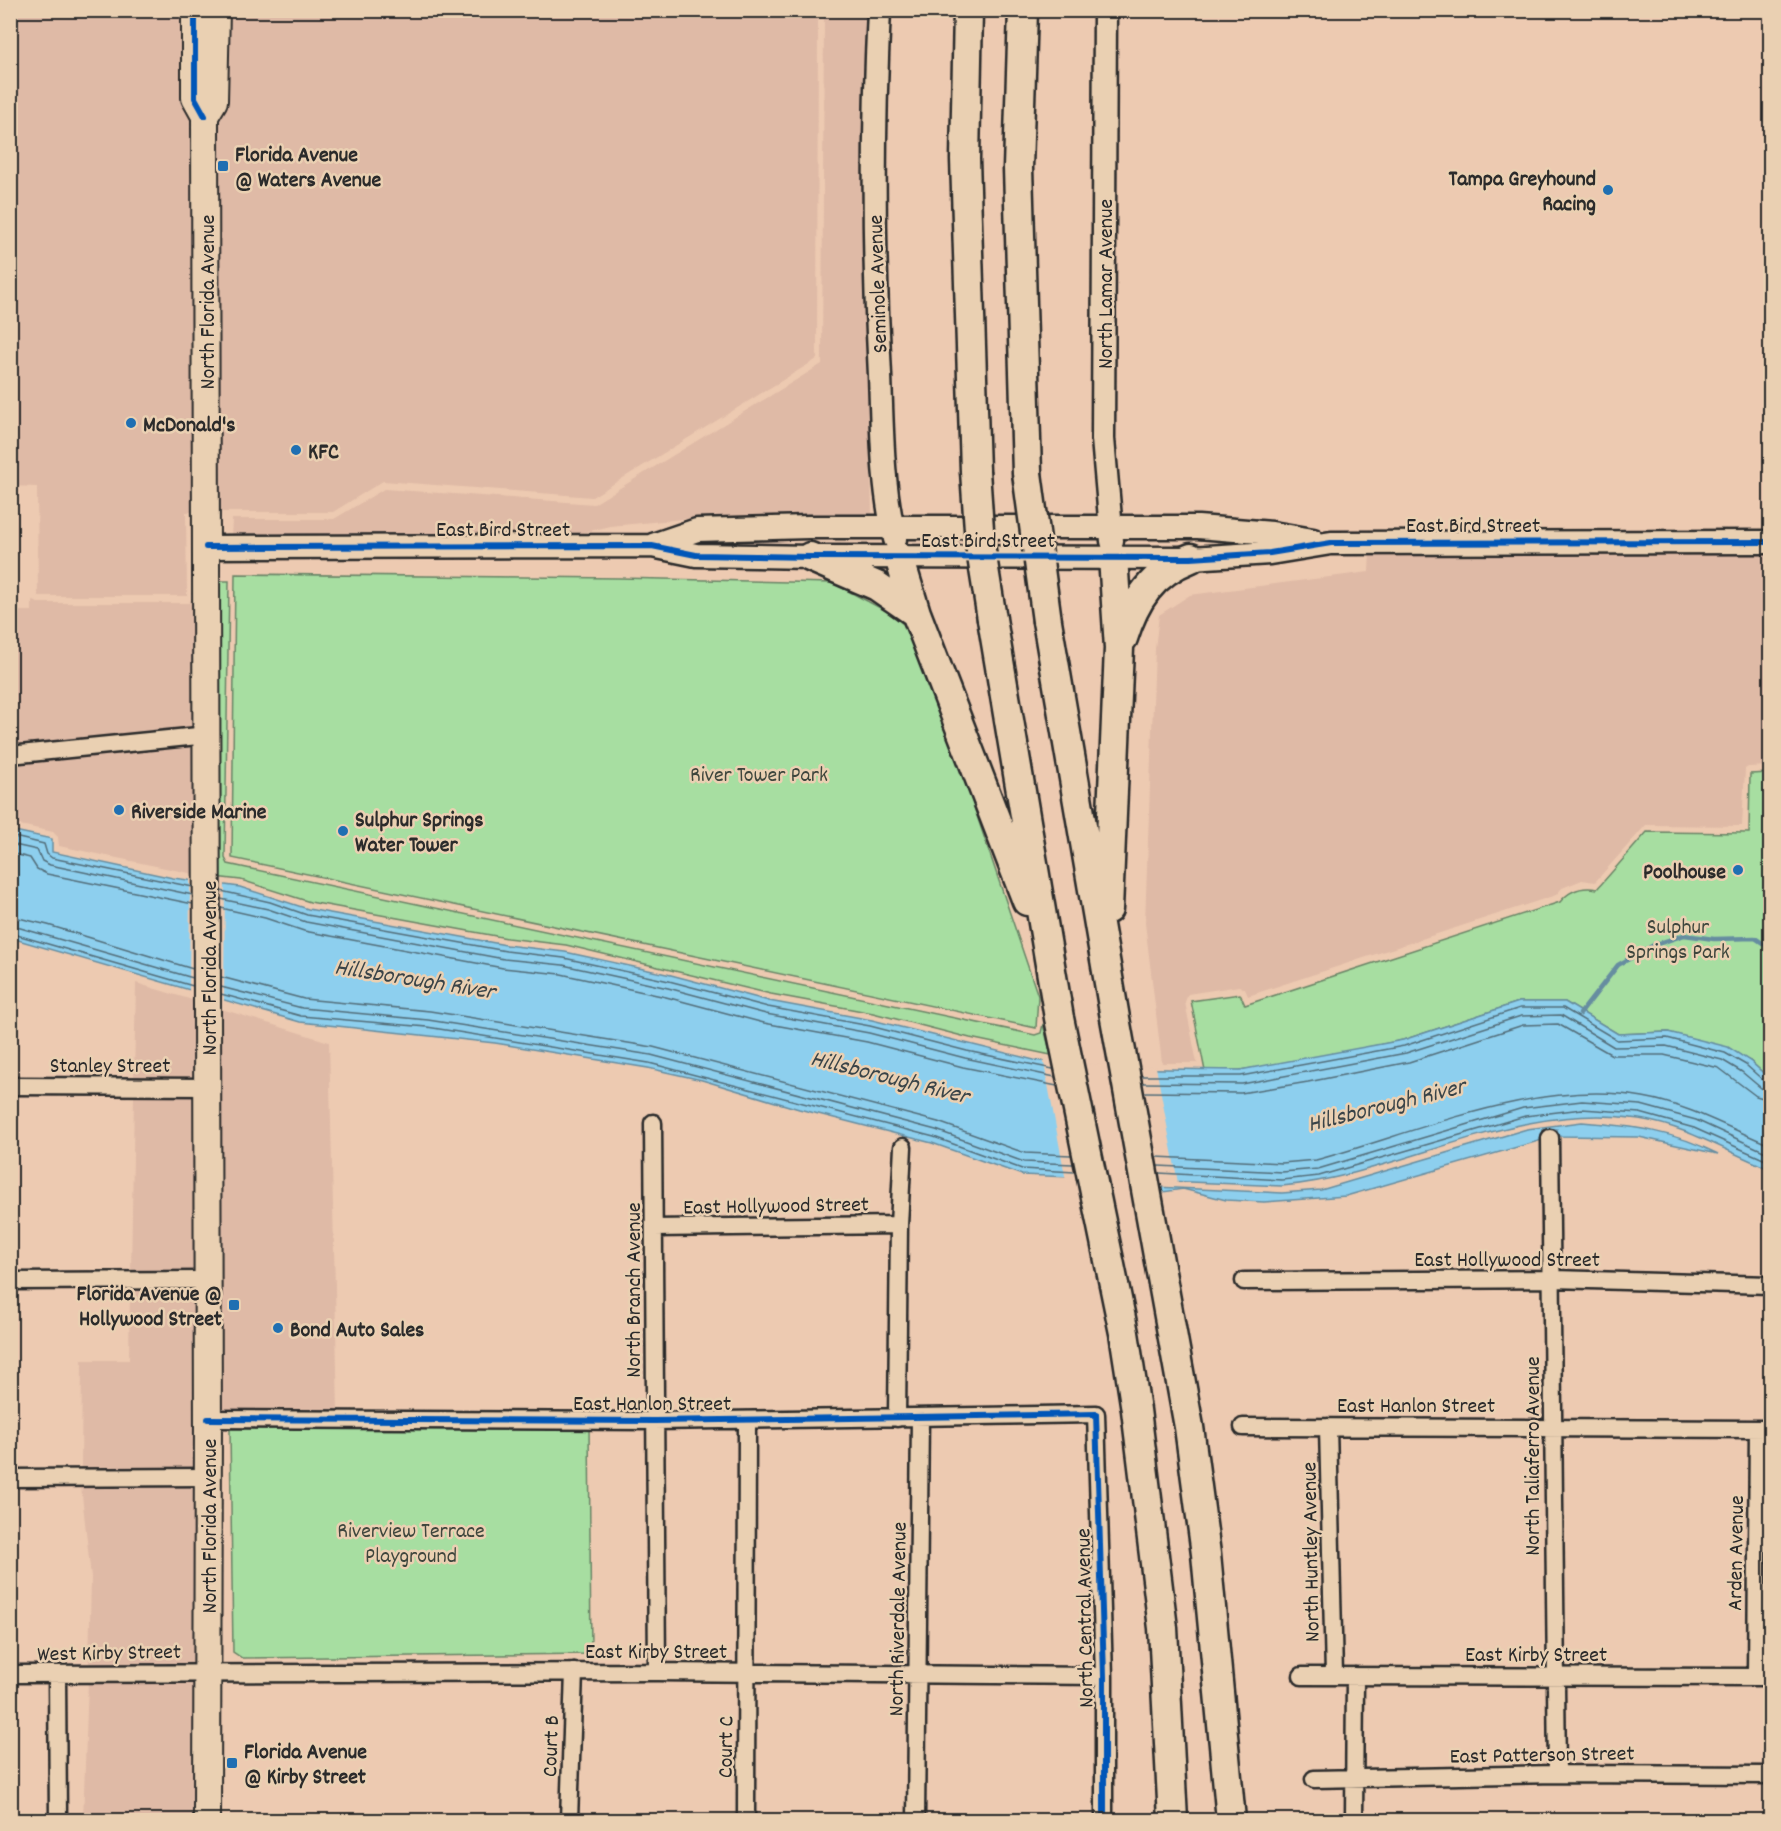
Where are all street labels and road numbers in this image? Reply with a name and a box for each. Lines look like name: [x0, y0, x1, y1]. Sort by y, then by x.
street label: North Lamar Avenue: [1092, 199, 1123, 369]
street label: Seminole Avenue: [862, 214, 897, 354]
street label: North Florida Avenue: [194, 215, 225, 389]
street label: East Bird Street: [1406, 512, 1540, 543]
street label: East Bird Street: [436, 516, 570, 547]
street label: East Bird Street: [921, 527, 1055, 558]
street label: North Florida Avenue: [196, 881, 227, 1055]
street label: Stanley Street: [50, 1052, 170, 1083]
street label: East Hollywood Street: [683, 1190, 869, 1225]
street label: North Branch Avenue: [620, 1202, 651, 1378]
street label: East Hollywood Street: [1414, 1246, 1600, 1277]
street label: North Taliaferro Avenue: [1519, 1356, 1550, 1556]
street label: East Hanlon Street: [573, 1390, 731, 1421]
street label: East Hanlon Street: [1337, 1392, 1495, 1423]
street label: North Florida Avenue: [196, 1439, 227, 1613]
street label: North Huntley Avenue: [1295, 1462, 1330, 1642]
street label: Arden Avenue: [1721, 1495, 1754, 1611]
street label: North Riverdale Avenue: [882, 1522, 917, 1717]
street label: North Central Avenue: [1069, 1528, 1104, 1708]
street label: West Kirby Street: [37, 1638, 181, 1671]
street label: East Kirby Street: [585, 1638, 727, 1669]
street label: East Kirby Street: [1465, 1641, 1607, 1672]
street label: Court B: [536, 1715, 569, 1778]
street label: Court C: [711, 1716, 744, 1778]
street label: East Patterson Street: [1449, 1739, 1635, 1774]

